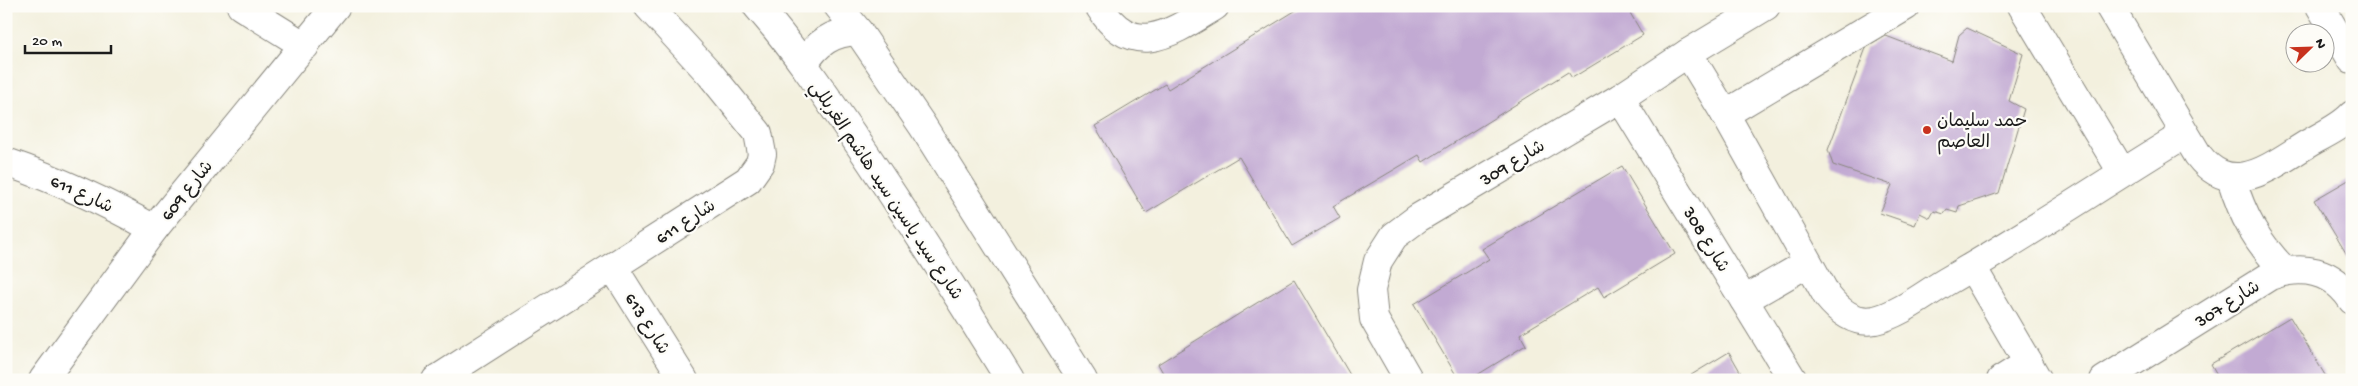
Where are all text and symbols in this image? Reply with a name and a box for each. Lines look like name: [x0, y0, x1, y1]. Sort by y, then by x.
scale bar: [25, 22, 111, 54]
north arrow: [2286, 22, 2336, 72]
text: 20 m: [32, 33, 62, 51]
text: N: [2310, 36, 2329, 51]
street label: شارع سيد ياسين سيد هاشم الغربللي: [801, 78, 966, 306]
place label: حمد سليمان العاصم: [1937, 112, 2027, 155]
marker: حمد سليمان العاصم: [1921, 124, 1933, 136]
street label: شارع 309: [1476, 137, 1549, 192]
street label: شارع 609: [157, 157, 219, 226]
street label: شارع 611: [46, 172, 116, 219]
street label: شارع 611: [653, 196, 720, 250]
street label: شارع 308: [1677, 203, 1733, 277]
street label: شارع 307: [2191, 277, 2264, 334]
street label: شارع 613: [619, 290, 673, 359]

